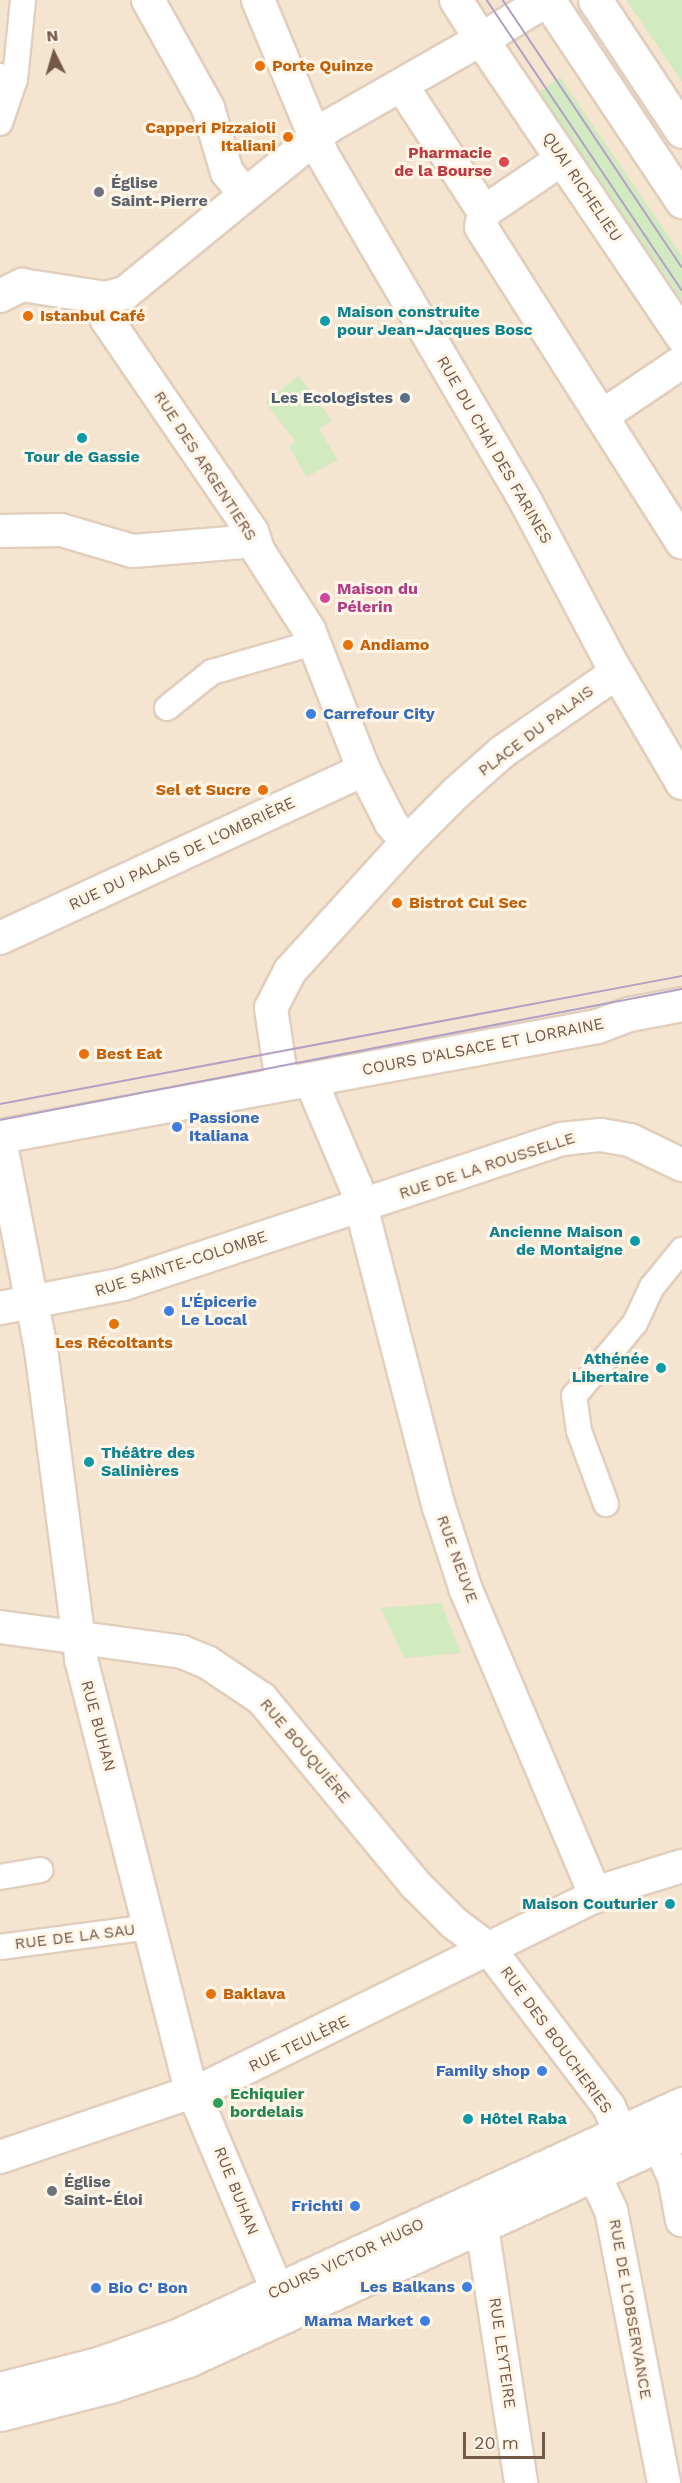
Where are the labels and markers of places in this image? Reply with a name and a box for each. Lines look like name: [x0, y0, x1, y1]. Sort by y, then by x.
place label: Porte Quinze: [272, 56, 373, 76]
marker: Porte Quinze: [253, 59, 267, 73]
place label: Capperi Pizzaioli Italiani: [145, 118, 276, 156]
marker: Capperi Pizzaioli Italiani: [281, 130, 295, 144]
place label: Pharmacie de la Bourse: [394, 143, 492, 181]
marker: Pharmacie de la Bourse: [497, 155, 511, 169]
place label: Église Saint-Pierre: [111, 173, 208, 211]
marker: Église Saint-Pierre: [92, 185, 106, 199]
place label: Maison construite pour Jean-Jacques Bosc: [337, 302, 533, 340]
place label: Istanbul Café: [40, 306, 146, 326]
marker: Istanbul Café: [21, 309, 35, 323]
marker: Maison construite pour Jean-Jacques Bosc: [318, 314, 332, 328]
place label: Les Ecologistes: [271, 388, 393, 408]
marker: Les Ecologistes: [398, 391, 412, 405]
marker: Tour de Gassie: [75, 431, 89, 445]
place label: Tour de Gassie: [24, 447, 140, 467]
place label: Maison du Pélerin: [337, 579, 418, 617]
marker: Maison du Pélerin: [318, 591, 332, 605]
place label: Andiamo: [360, 635, 429, 655]
marker: Andiamo: [341, 638, 355, 652]
place label: Carrefour City: [323, 704, 435, 724]
marker: Carrefour City: [304, 707, 318, 721]
place label: Sel et Sucre: [156, 780, 251, 800]
marker: Sel et Sucre: [256, 783, 270, 797]
place label: Bistrot Cul Sec: [409, 893, 527, 913]
marker: Bistrot Cul Sec: [390, 896, 404, 910]
place label: Best Eat: [96, 1044, 162, 1064]
marker: Best Eat: [77, 1047, 91, 1061]
place label: Passione Italiana: [189, 1108, 259, 1146]
marker: Passione Italiana: [170, 1120, 184, 1134]
place label: Ancienne Maison de Montaigne: [489, 1222, 623, 1260]
marker: Ancienne Maison de Montaigne: [628, 1234, 642, 1248]
place label: L'Épicerie Le Local: [181, 1292, 257, 1330]
marker: L'Épicerie Le Local: [162, 1304, 176, 1318]
marker: Les Récoltants: [107, 1317, 121, 1331]
place label: Les Récoltants: [55, 1333, 173, 1353]
place label: Athénée Libertaire: [572, 1349, 649, 1387]
marker: Athénée Libertaire: [654, 1361, 668, 1375]
place label: Théâtre des Salinières: [101, 1443, 195, 1481]
marker: Théâtre des Salinières: [82, 1455, 96, 1469]
place label: Maison Couturier: [522, 1894, 658, 1914]
marker: Maison Couturier: [663, 1897, 677, 1911]
place label: Baklava: [223, 1984, 286, 2004]
marker: Baklava: [204, 1987, 218, 2001]
place label: Family shop: [435, 2061, 530, 2081]
marker: Family shop: [535, 2064, 549, 2078]
place label: Echiquier bordelais: [230, 2084, 304, 2122]
marker: Echiquier bordelais: [211, 2096, 225, 2110]
place label: Hôtel Raba: [480, 2109, 567, 2129]
marker: Hôtel Raba: [461, 2112, 475, 2126]
place label: Église Saint-Éloi: [64, 2172, 143, 2210]
marker: Église Saint-Éloi: [45, 2184, 59, 2198]
place label: Frichti: [291, 2196, 343, 2216]
marker: Frichti: [348, 2199, 362, 2213]
place label: Les Balkans: [360, 2277, 455, 2297]
place label: Bio C' Bon: [108, 2278, 188, 2298]
marker: Les Balkans: [460, 2280, 474, 2294]
marker: Bio C' Bon: [89, 2281, 103, 2295]
place label: Mama Market: [304, 2311, 413, 2331]
marker: Mama Market: [418, 2314, 432, 2328]

